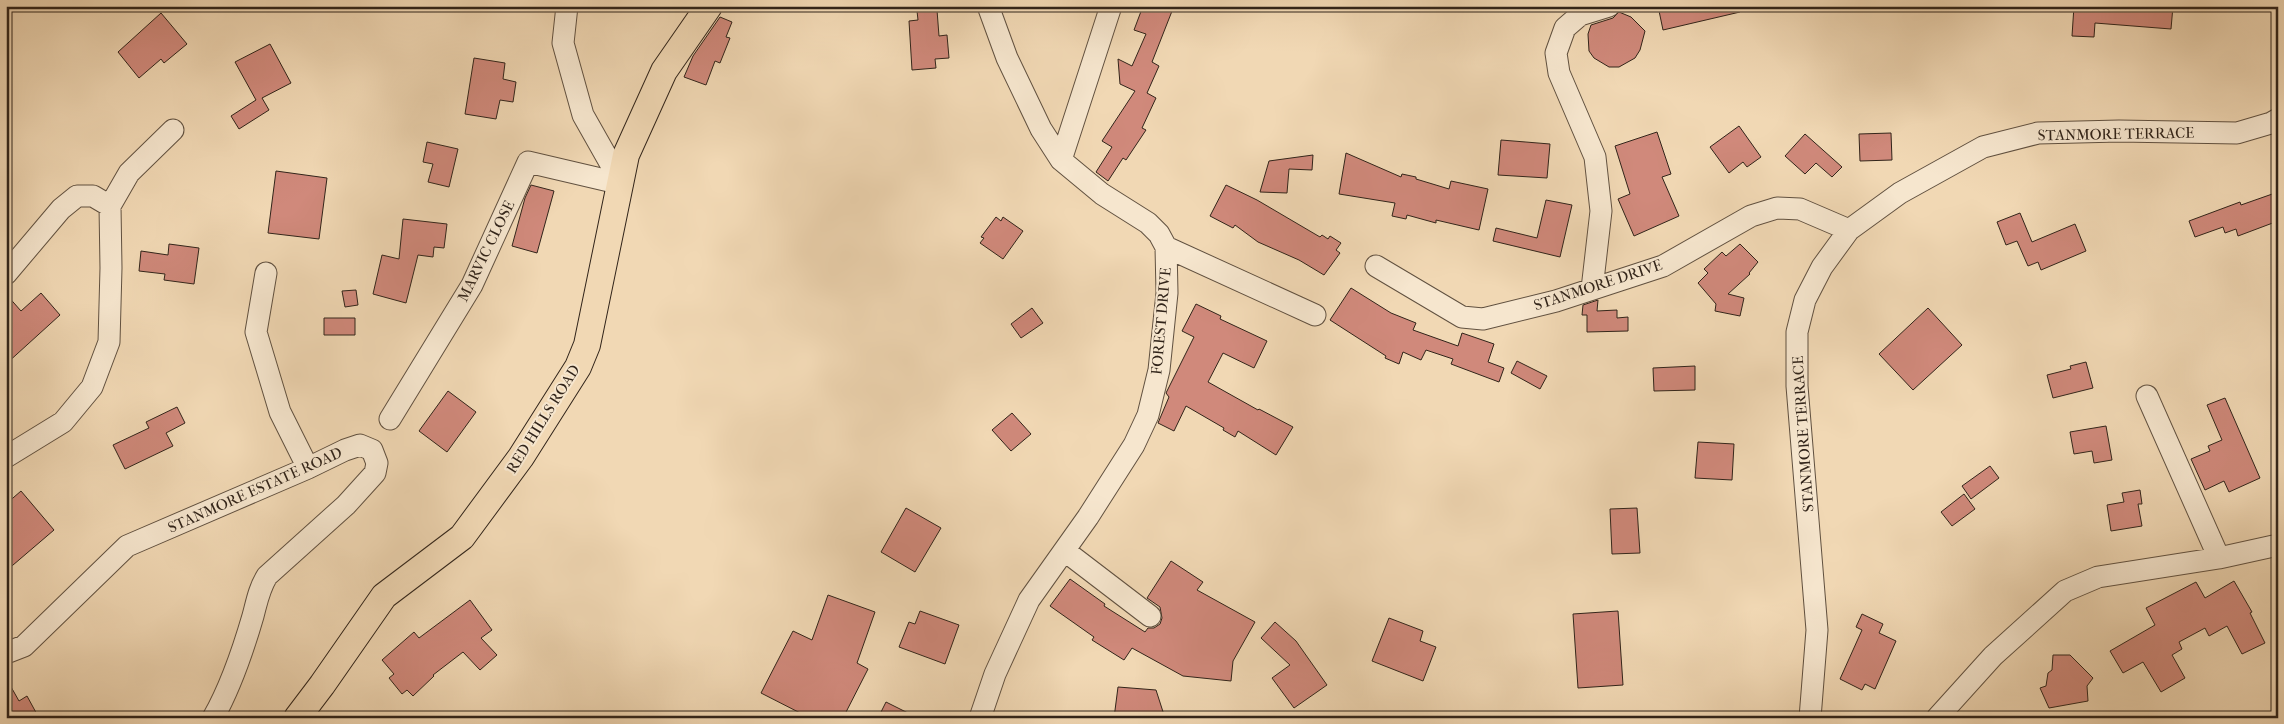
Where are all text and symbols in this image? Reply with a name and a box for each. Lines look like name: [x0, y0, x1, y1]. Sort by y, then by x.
street label: STANMORE TERRACE: [2037, 124, 2195, 144]
street label: MARVIC CLOSE: [454, 198, 518, 304]
street label: STANMORE DRIVE: [1531, 256, 1665, 314]
street label: FOREST DRIVE: [1147, 266, 1175, 376]
street label: STANMORE TERRACE: [1789, 355, 1817, 513]
street label: RED HILLS ROAD: [502, 361, 584, 477]
street label: STANMORE ESTATE ROAD: [165, 443, 345, 537]

